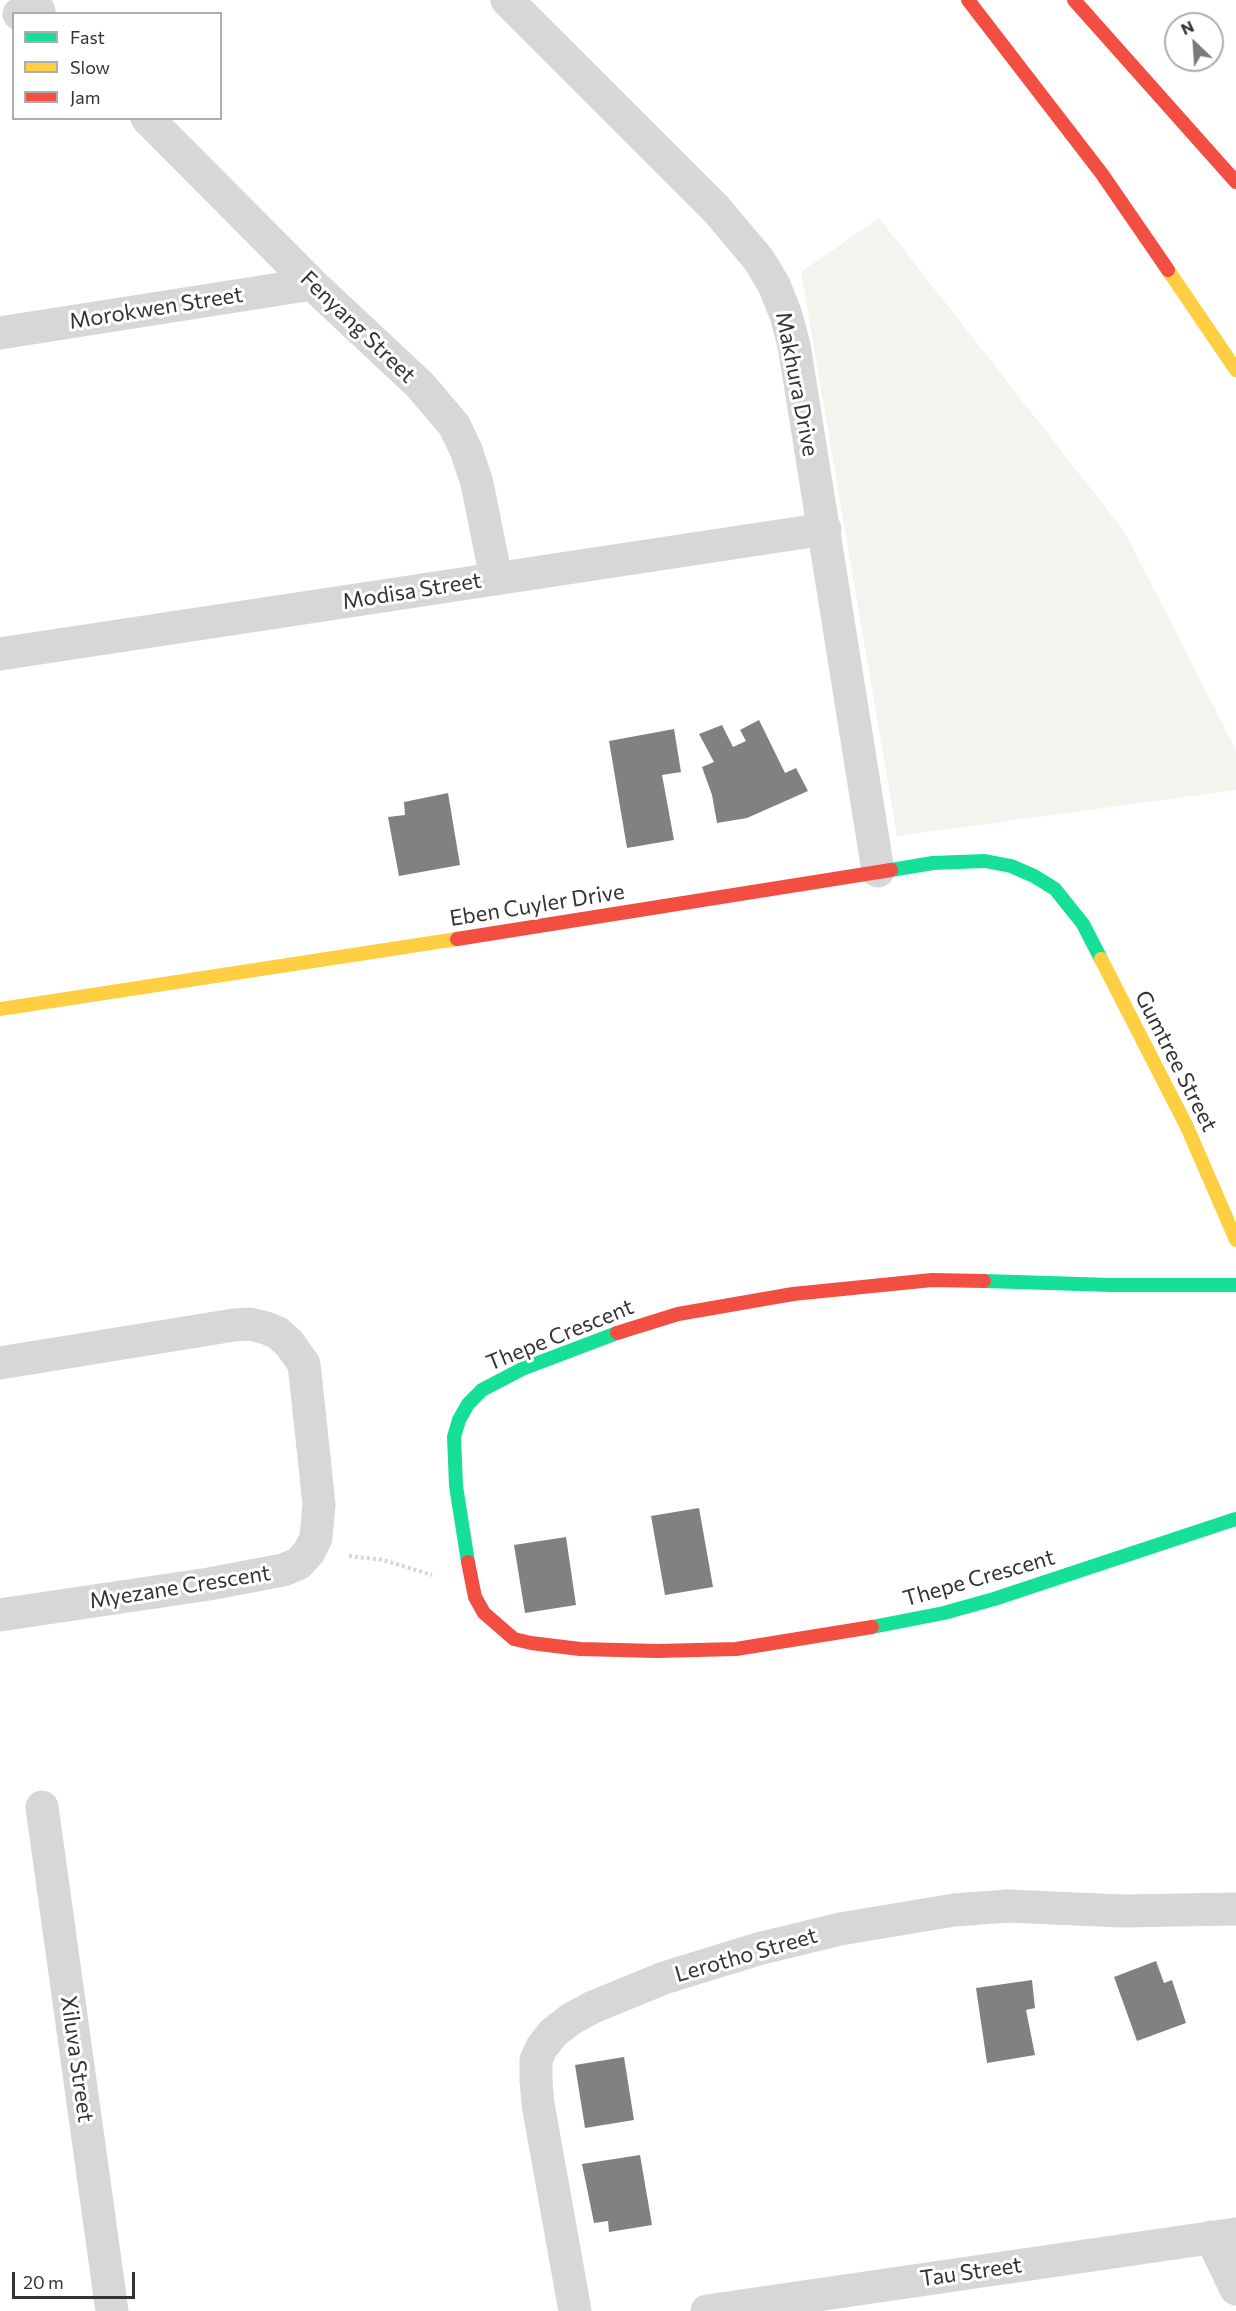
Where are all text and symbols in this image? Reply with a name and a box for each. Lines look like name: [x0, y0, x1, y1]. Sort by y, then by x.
legend: [12, 12, 222, 120]
north arrow: [1164, 12, 1224, 72]
text: N: [1178, 16, 1196, 38]
text: Fast: [70, 26, 105, 48]
text: Slow: [70, 56, 110, 78]
text: Jam: [70, 86, 100, 108]
street label: Fenyang Street: [295, 266, 421, 388]
street label: Morokwen Street: [67, 281, 245, 335]
street label: Makhura Drive: [770, 310, 824, 458]
street label: Modisa Street: [341, 567, 483, 615]
street label: Eben Cuyler Drive: [448, 878, 626, 932]
street label: Gumtree Street: [1129, 986, 1223, 1136]
street label: Thepe Crescent: [483, 1293, 637, 1377]
street label: Thepe Crescent: [900, 1544, 1058, 1612]
street label: Myezane Crescent: [88, 1560, 272, 1614]
street label: Lerotho Street: [672, 1922, 820, 1988]
street label: Xiluva Street: [55, 1994, 99, 2124]
street label: Tau Street: [918, 2252, 1024, 2292]
scale bar: [15, 2260, 138, 2298]
text: 20 m: [23, 2271, 64, 2293]

